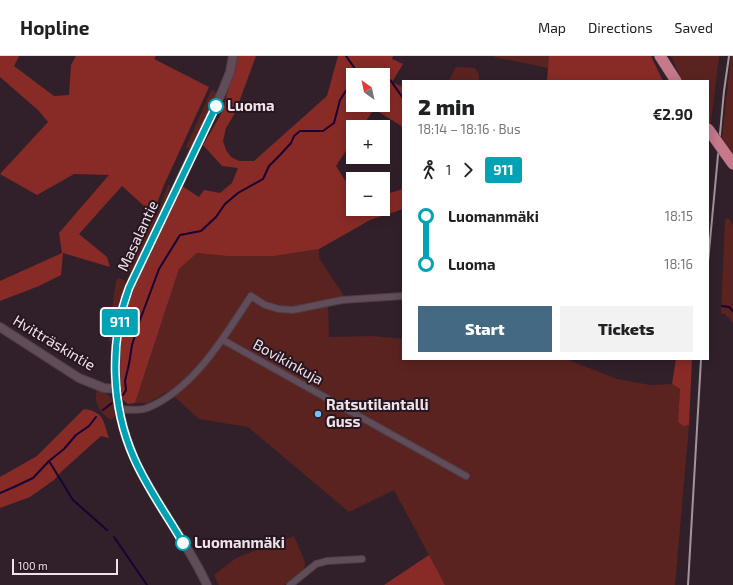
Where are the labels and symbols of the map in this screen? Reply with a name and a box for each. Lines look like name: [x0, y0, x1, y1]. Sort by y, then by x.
north arrow: [346, 68, 390, 112]
place label: Luoma: [227, 96, 275, 114]
marker: Luoma: [208, 98, 224, 114]
street label: Masalantie: [113, 197, 161, 274]
line badge: 911: [97, 309, 143, 335]
street label: Hvitträskintie: [10, 311, 99, 374]
street label: Bovikinkuja: [250, 334, 327, 389]
place label: Ratsutilantalli Guss: [326, 395, 429, 430]
marker: Ratsutilantalli Guss: [313, 409, 323, 419]
place label: Luomanmäki: [194, 533, 285, 551]
marker: Luomanmäki: [175, 535, 191, 551]
scale bar: [12, 557, 118, 576]

